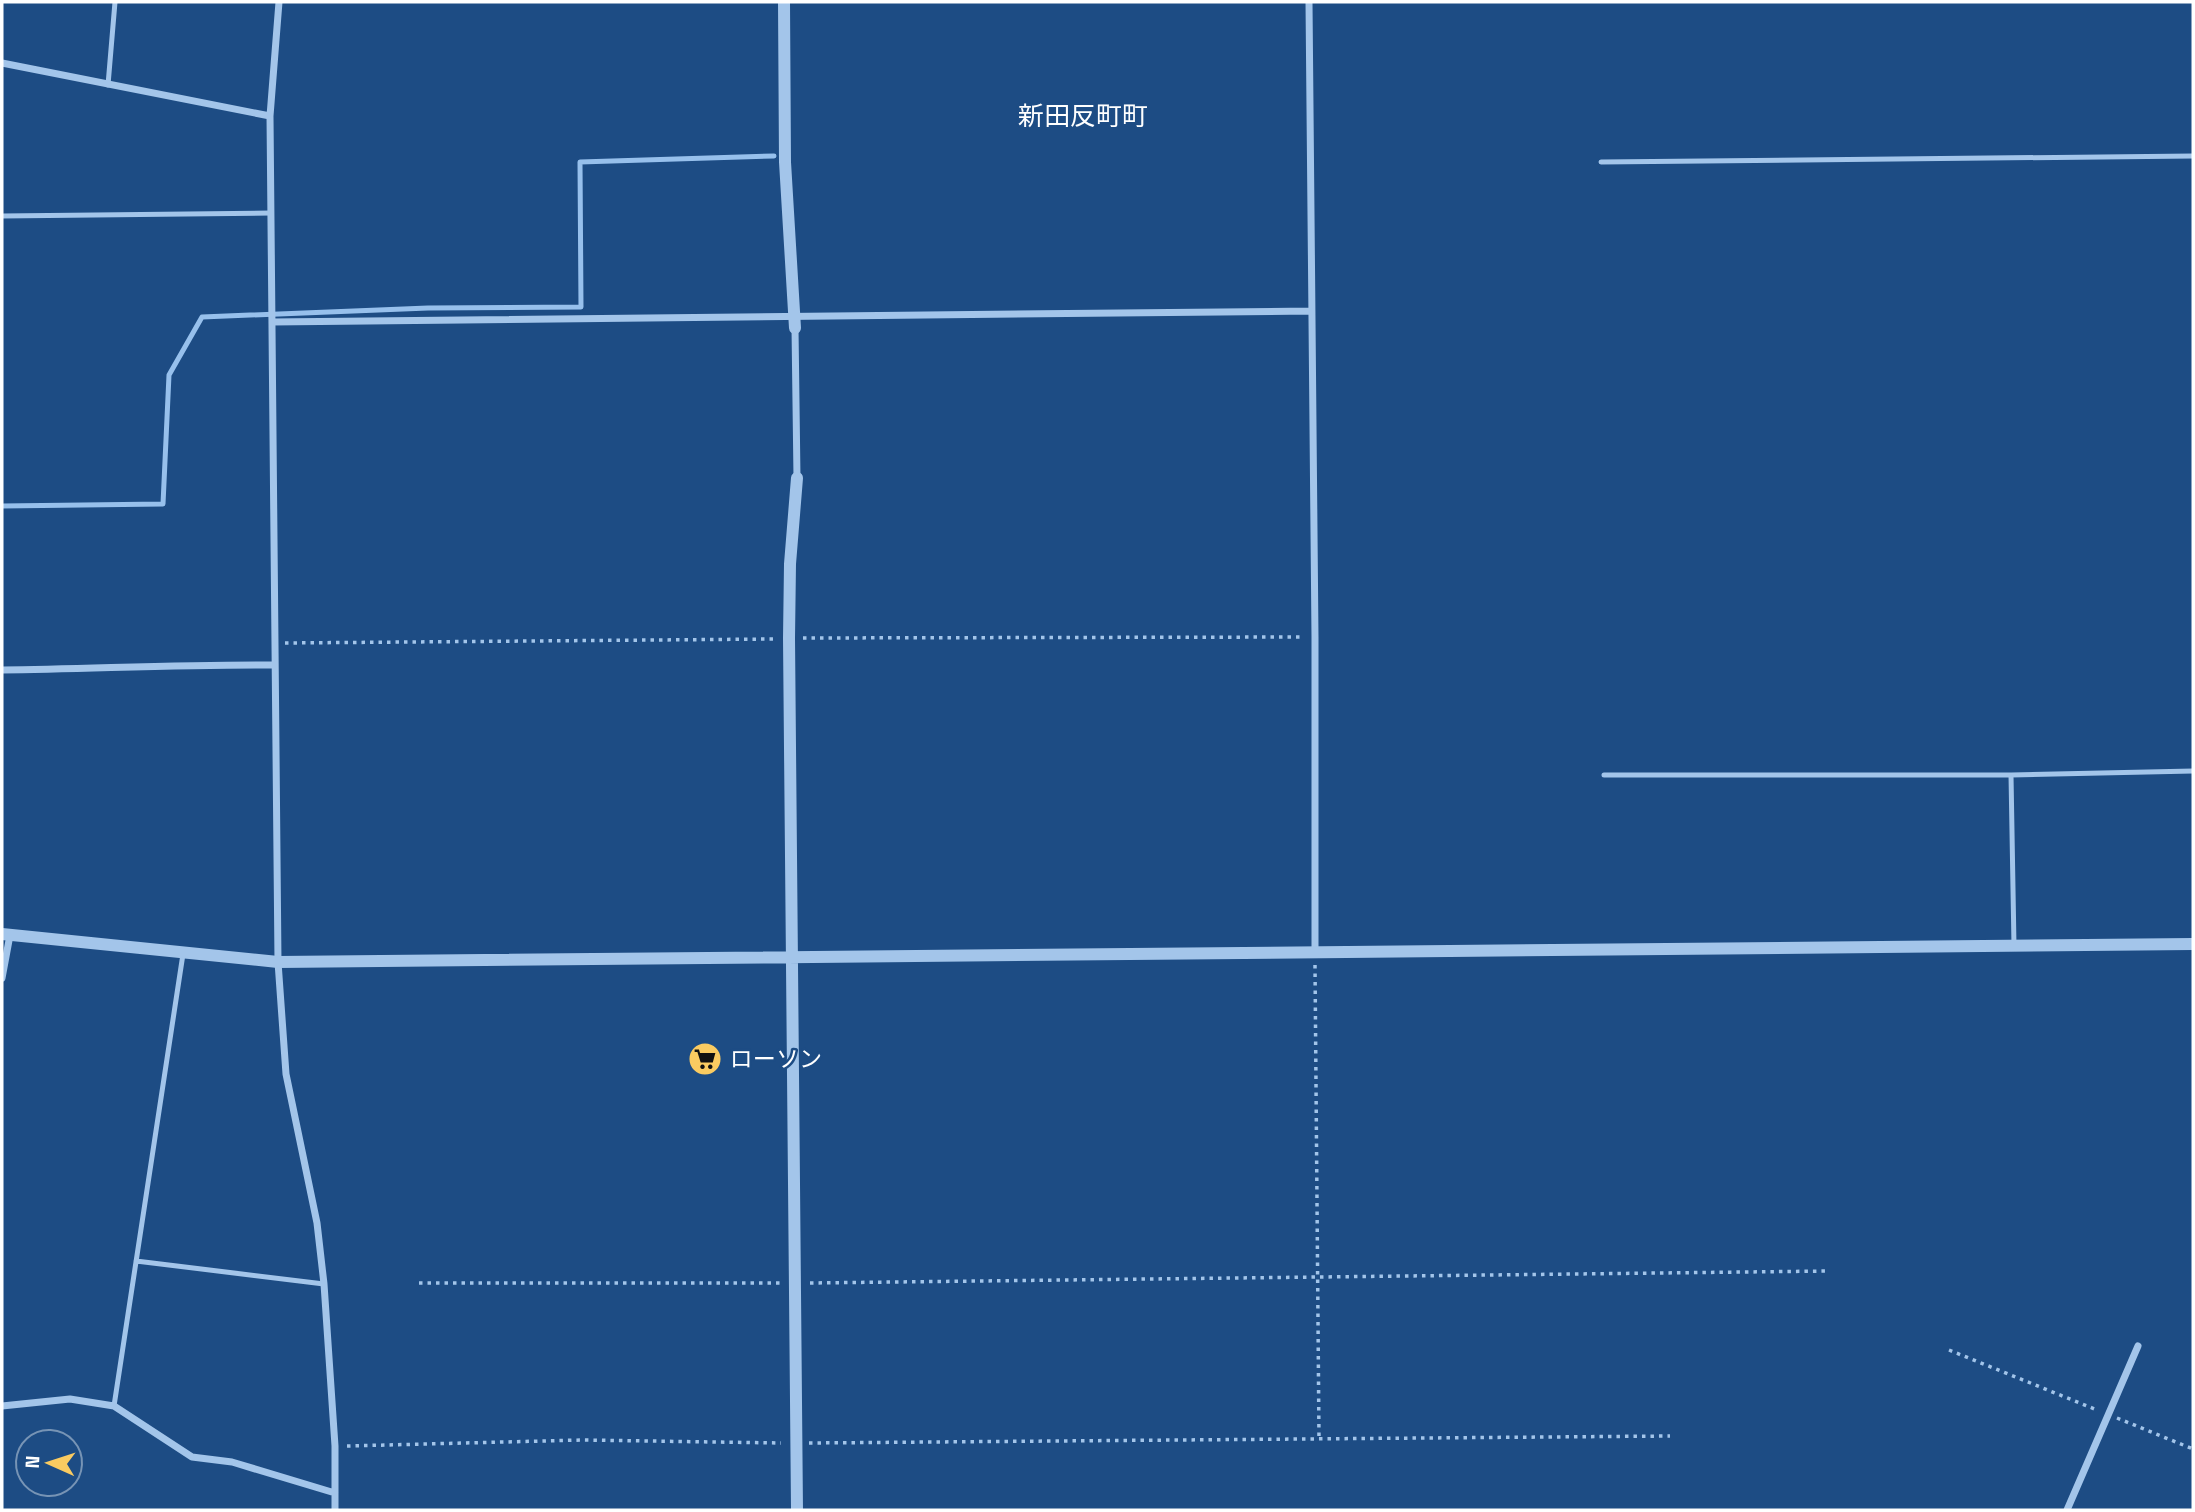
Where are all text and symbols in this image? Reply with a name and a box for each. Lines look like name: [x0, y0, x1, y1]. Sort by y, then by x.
district label: 新田反町町: [1018, 99, 1148, 133]
supermarket icon: ローソン: [686, 1040, 724, 1078]
place label: ローソン: [730, 1044, 822, 1074]
north arrow: [14, 1428, 84, 1498]
text: N: [20, 1455, 45, 1469]

